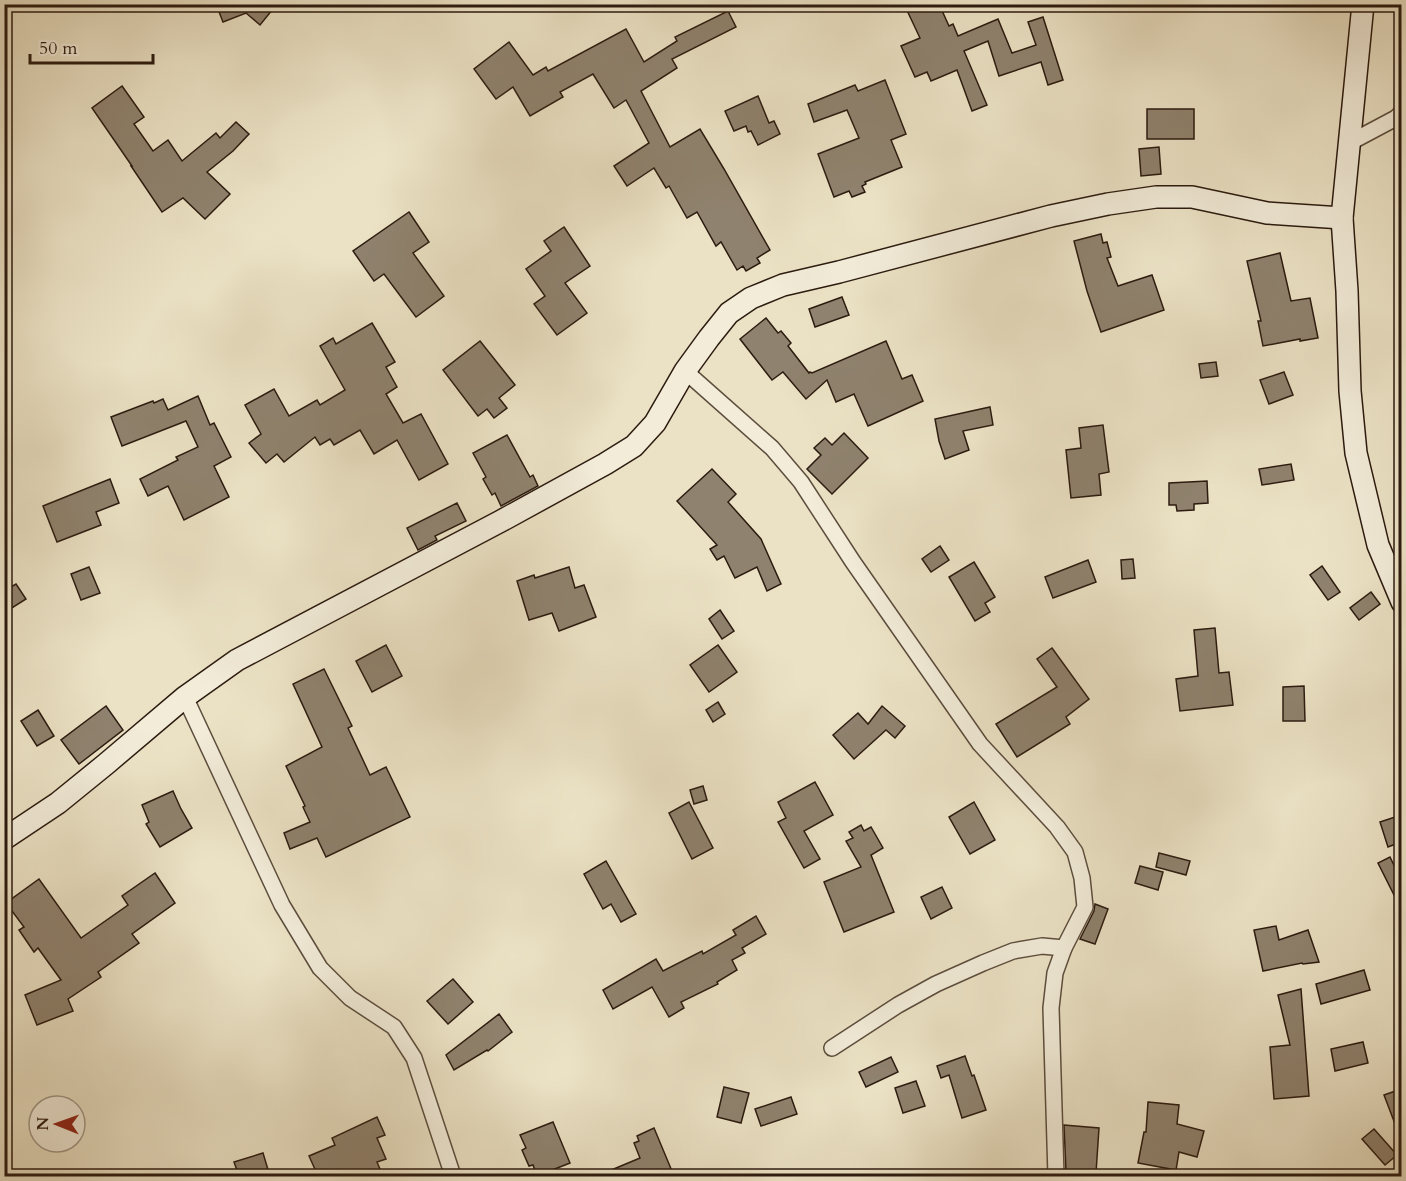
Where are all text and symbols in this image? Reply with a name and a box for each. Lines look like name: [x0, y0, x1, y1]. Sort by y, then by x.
scale bar: [30, 27, 153, 65]
text: 50 m: [39, 36, 78, 61]
north arrow: [27, 1094, 87, 1154]
text: N: [32, 1117, 54, 1131]

